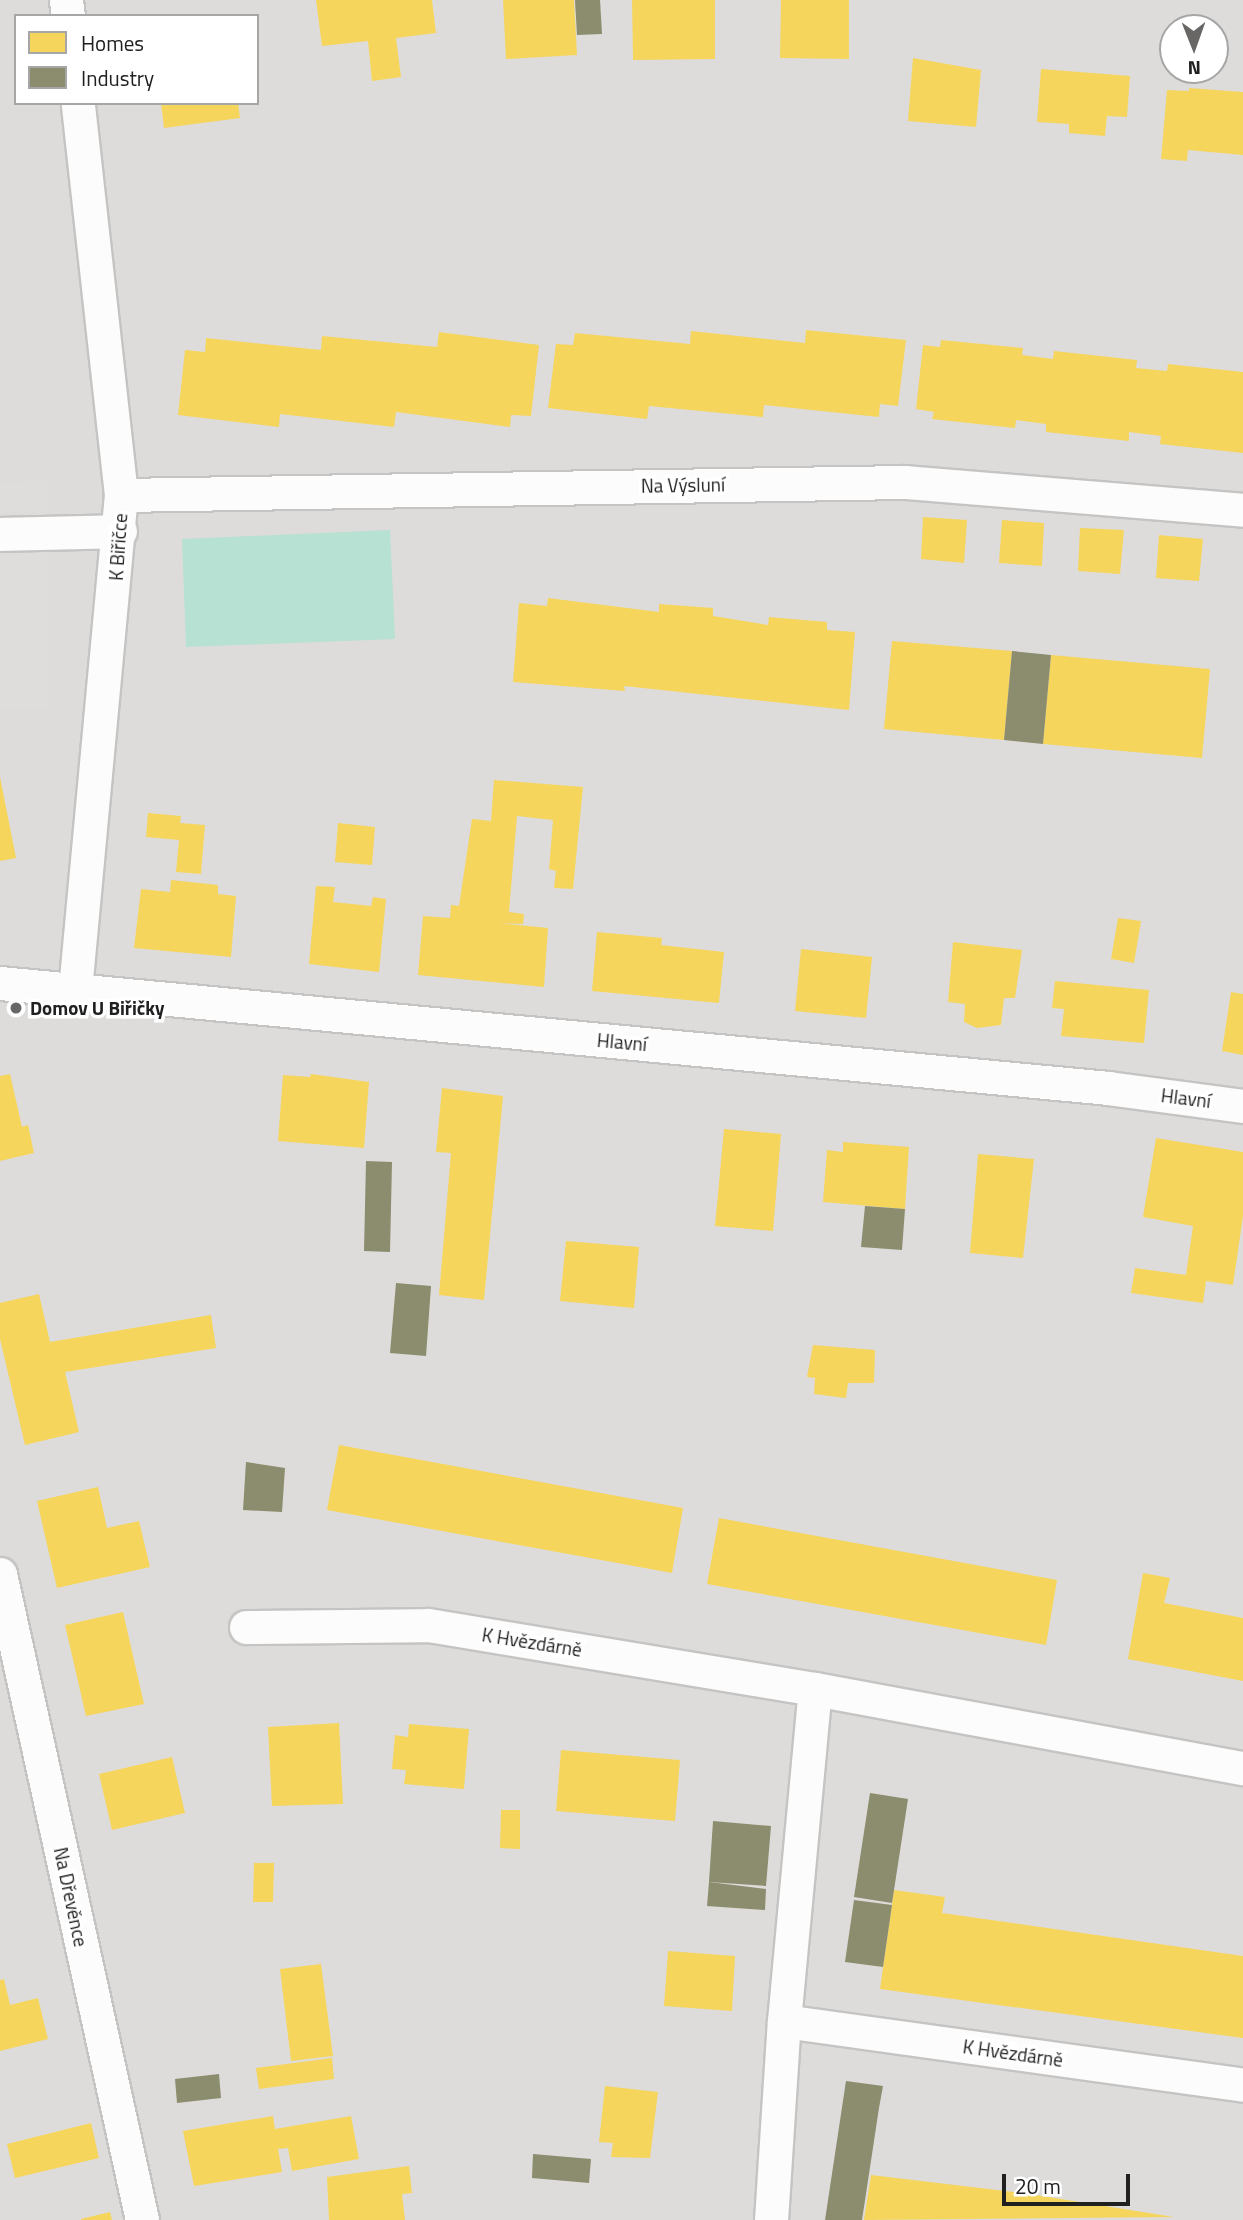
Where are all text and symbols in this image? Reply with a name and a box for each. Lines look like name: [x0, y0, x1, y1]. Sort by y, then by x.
legend: [14, 14, 259, 105]
north arrow: [1159, 14, 1229, 84]
text: Homes: [81, 27, 144, 59]
text: N: [1188, 54, 1201, 83]
text: Industry: [81, 62, 154, 94]
street label: Na Výsluní: [641, 473, 725, 497]
street label: K Biřičce: [104, 513, 132, 581]
place label: Domov U Biřičky: [30, 997, 165, 1019]
marker: Domov U Biřičky: [8, 1000, 24, 1016]
street label: Hlavní: [596, 1028, 648, 1056]
street label: Hlavní: [1160, 1084, 1212, 1112]
street label: K Hvězdárně: [480, 1623, 584, 1661]
street label: Na Dřevěnce: [49, 1845, 93, 1949]
street label: K Hvězdárně: [961, 2035, 1065, 2071]
scale bar: [1005, 2160, 1133, 2204]
text: 20 m: [1015, 2170, 1061, 2202]

